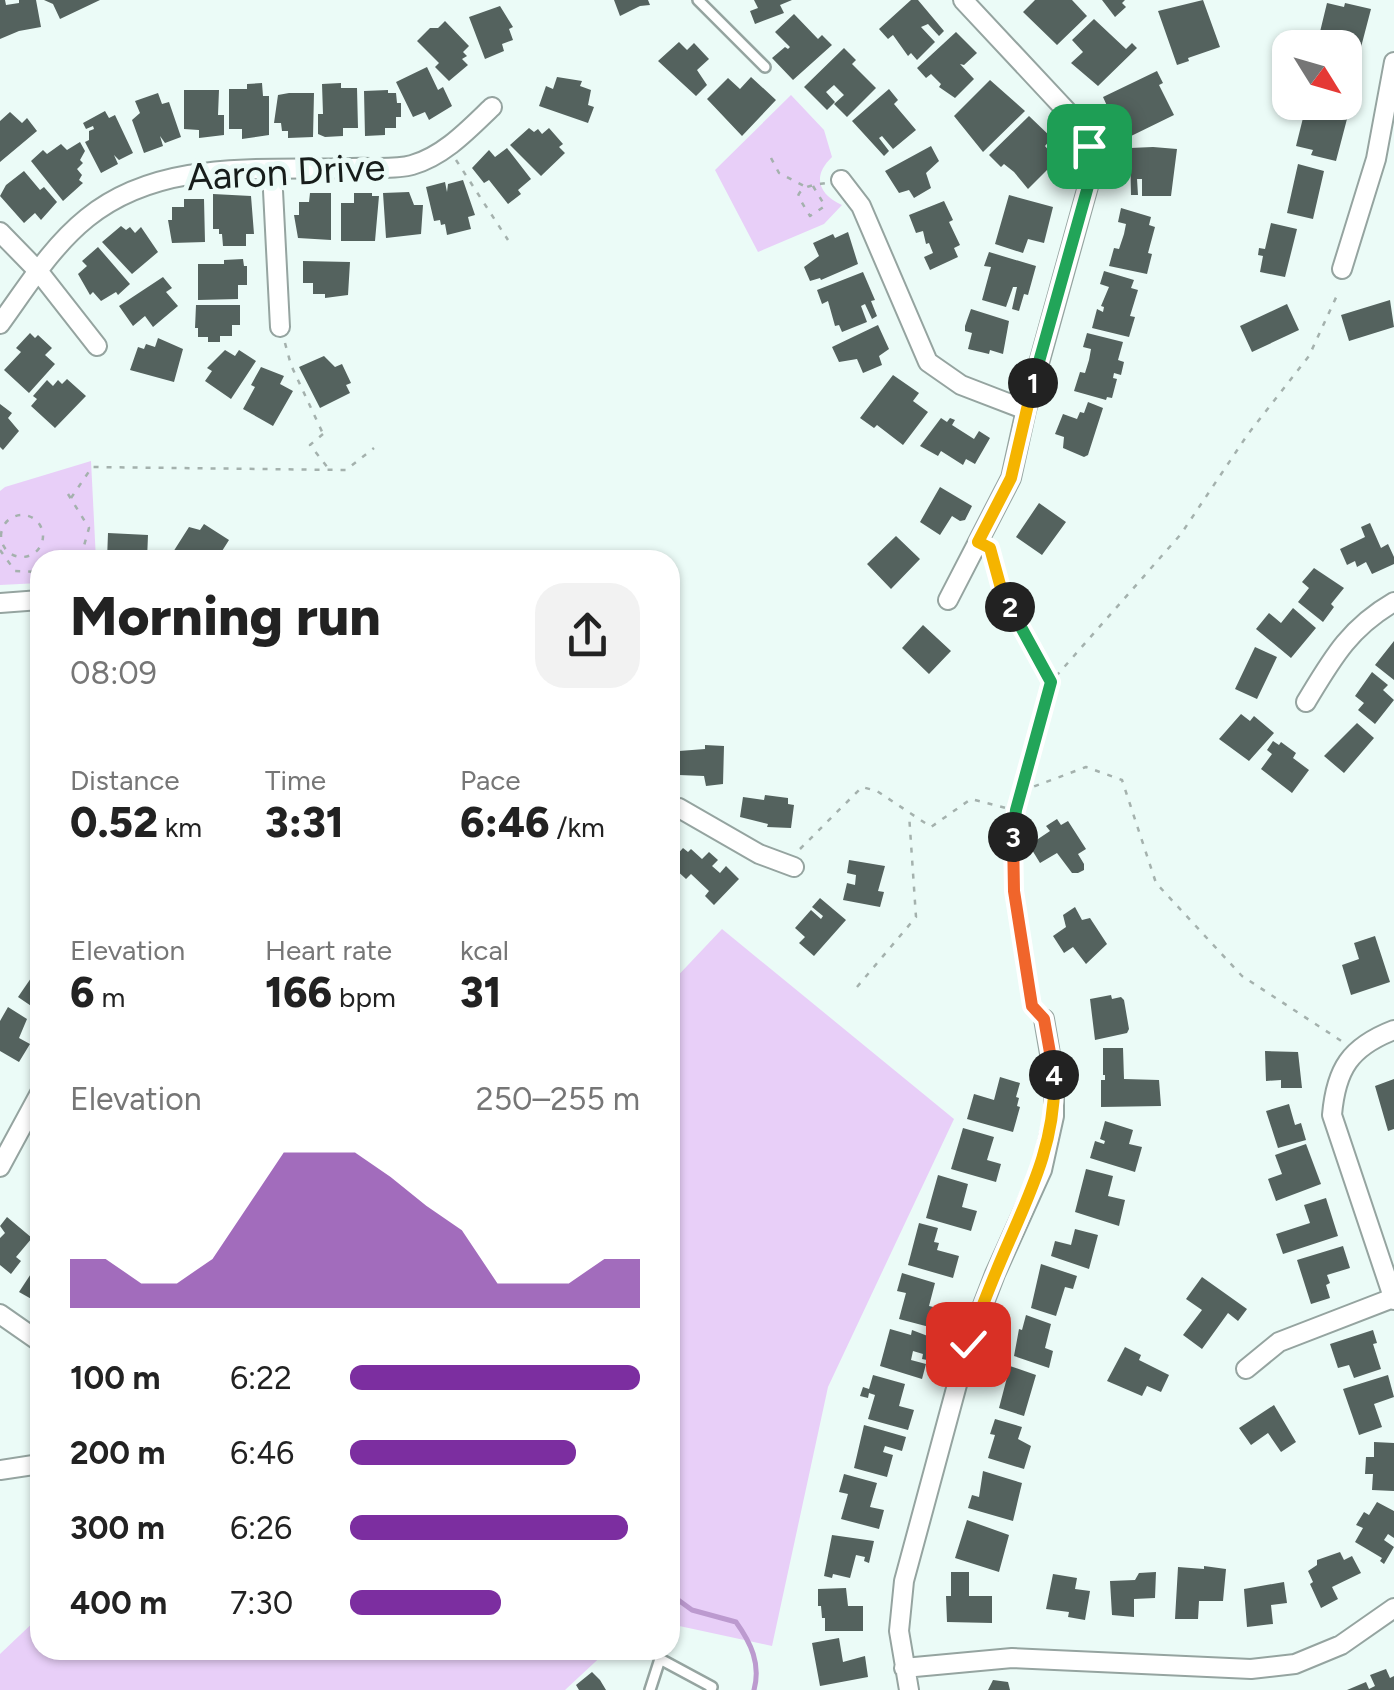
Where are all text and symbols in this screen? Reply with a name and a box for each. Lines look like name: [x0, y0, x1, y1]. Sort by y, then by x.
north arrow: [1272, 30, 1362, 120]
map controls: [1272, 30, 1362, 120]
pin: [1047, 104, 1132, 189]
icon: arrive: [1062, 119, 1117, 174]
street label: Aaron Drive: [186, 144, 386, 200]
pin: 1: [1008, 358, 1058, 408]
text: 1: [1027, 366, 1039, 400]
pin: 2: [985, 582, 1035, 632]
text: Morning run: [70, 583, 381, 649]
button: share: [535, 583, 640, 688]
text: 2: [1002, 590, 1018, 624]
text: 08:09: [70, 654, 157, 692]
text: Distance: [70, 763, 180, 797]
text: Time: [265, 763, 326, 797]
text: Pace: [460, 763, 521, 797]
text: 0.52: [70, 797, 158, 848]
text: 3:31: [265, 797, 344, 848]
text: 6:46: [460, 797, 550, 848]
text: km: [158, 810, 202, 844]
text: /km: [550, 810, 605, 844]
pin: 3: [988, 812, 1038, 862]
text: 3: [1005, 820, 1021, 854]
text: Elevation: [70, 933, 185, 967]
text: Heart rate: [265, 933, 392, 967]
text: kcal: [460, 933, 509, 967]
text: 6: [70, 967, 95, 1018]
text: 166: [265, 967, 332, 1018]
text: 31: [460, 967, 501, 1018]
text: m: [95, 980, 125, 1014]
text: bpm: [332, 980, 396, 1014]
pin: 4: [1029, 1050, 1079, 1100]
text: 4: [1045, 1058, 1063, 1092]
text: Elevation: [70, 1080, 202, 1118]
text: 250–255 m: [476, 1080, 640, 1118]
pin: [926, 1302, 1011, 1387]
icon: check: [941, 1317, 996, 1372]
text: 100 m: [70, 1359, 161, 1397]
text: 6:22: [230, 1359, 292, 1397]
text: 200 m: [70, 1434, 166, 1472]
text: 6:46: [230, 1434, 294, 1472]
text: 300 m: [70, 1509, 165, 1547]
text: 6:26: [230, 1509, 292, 1547]
text: 400 m: [70, 1584, 167, 1622]
text: 7:30: [230, 1584, 293, 1622]

